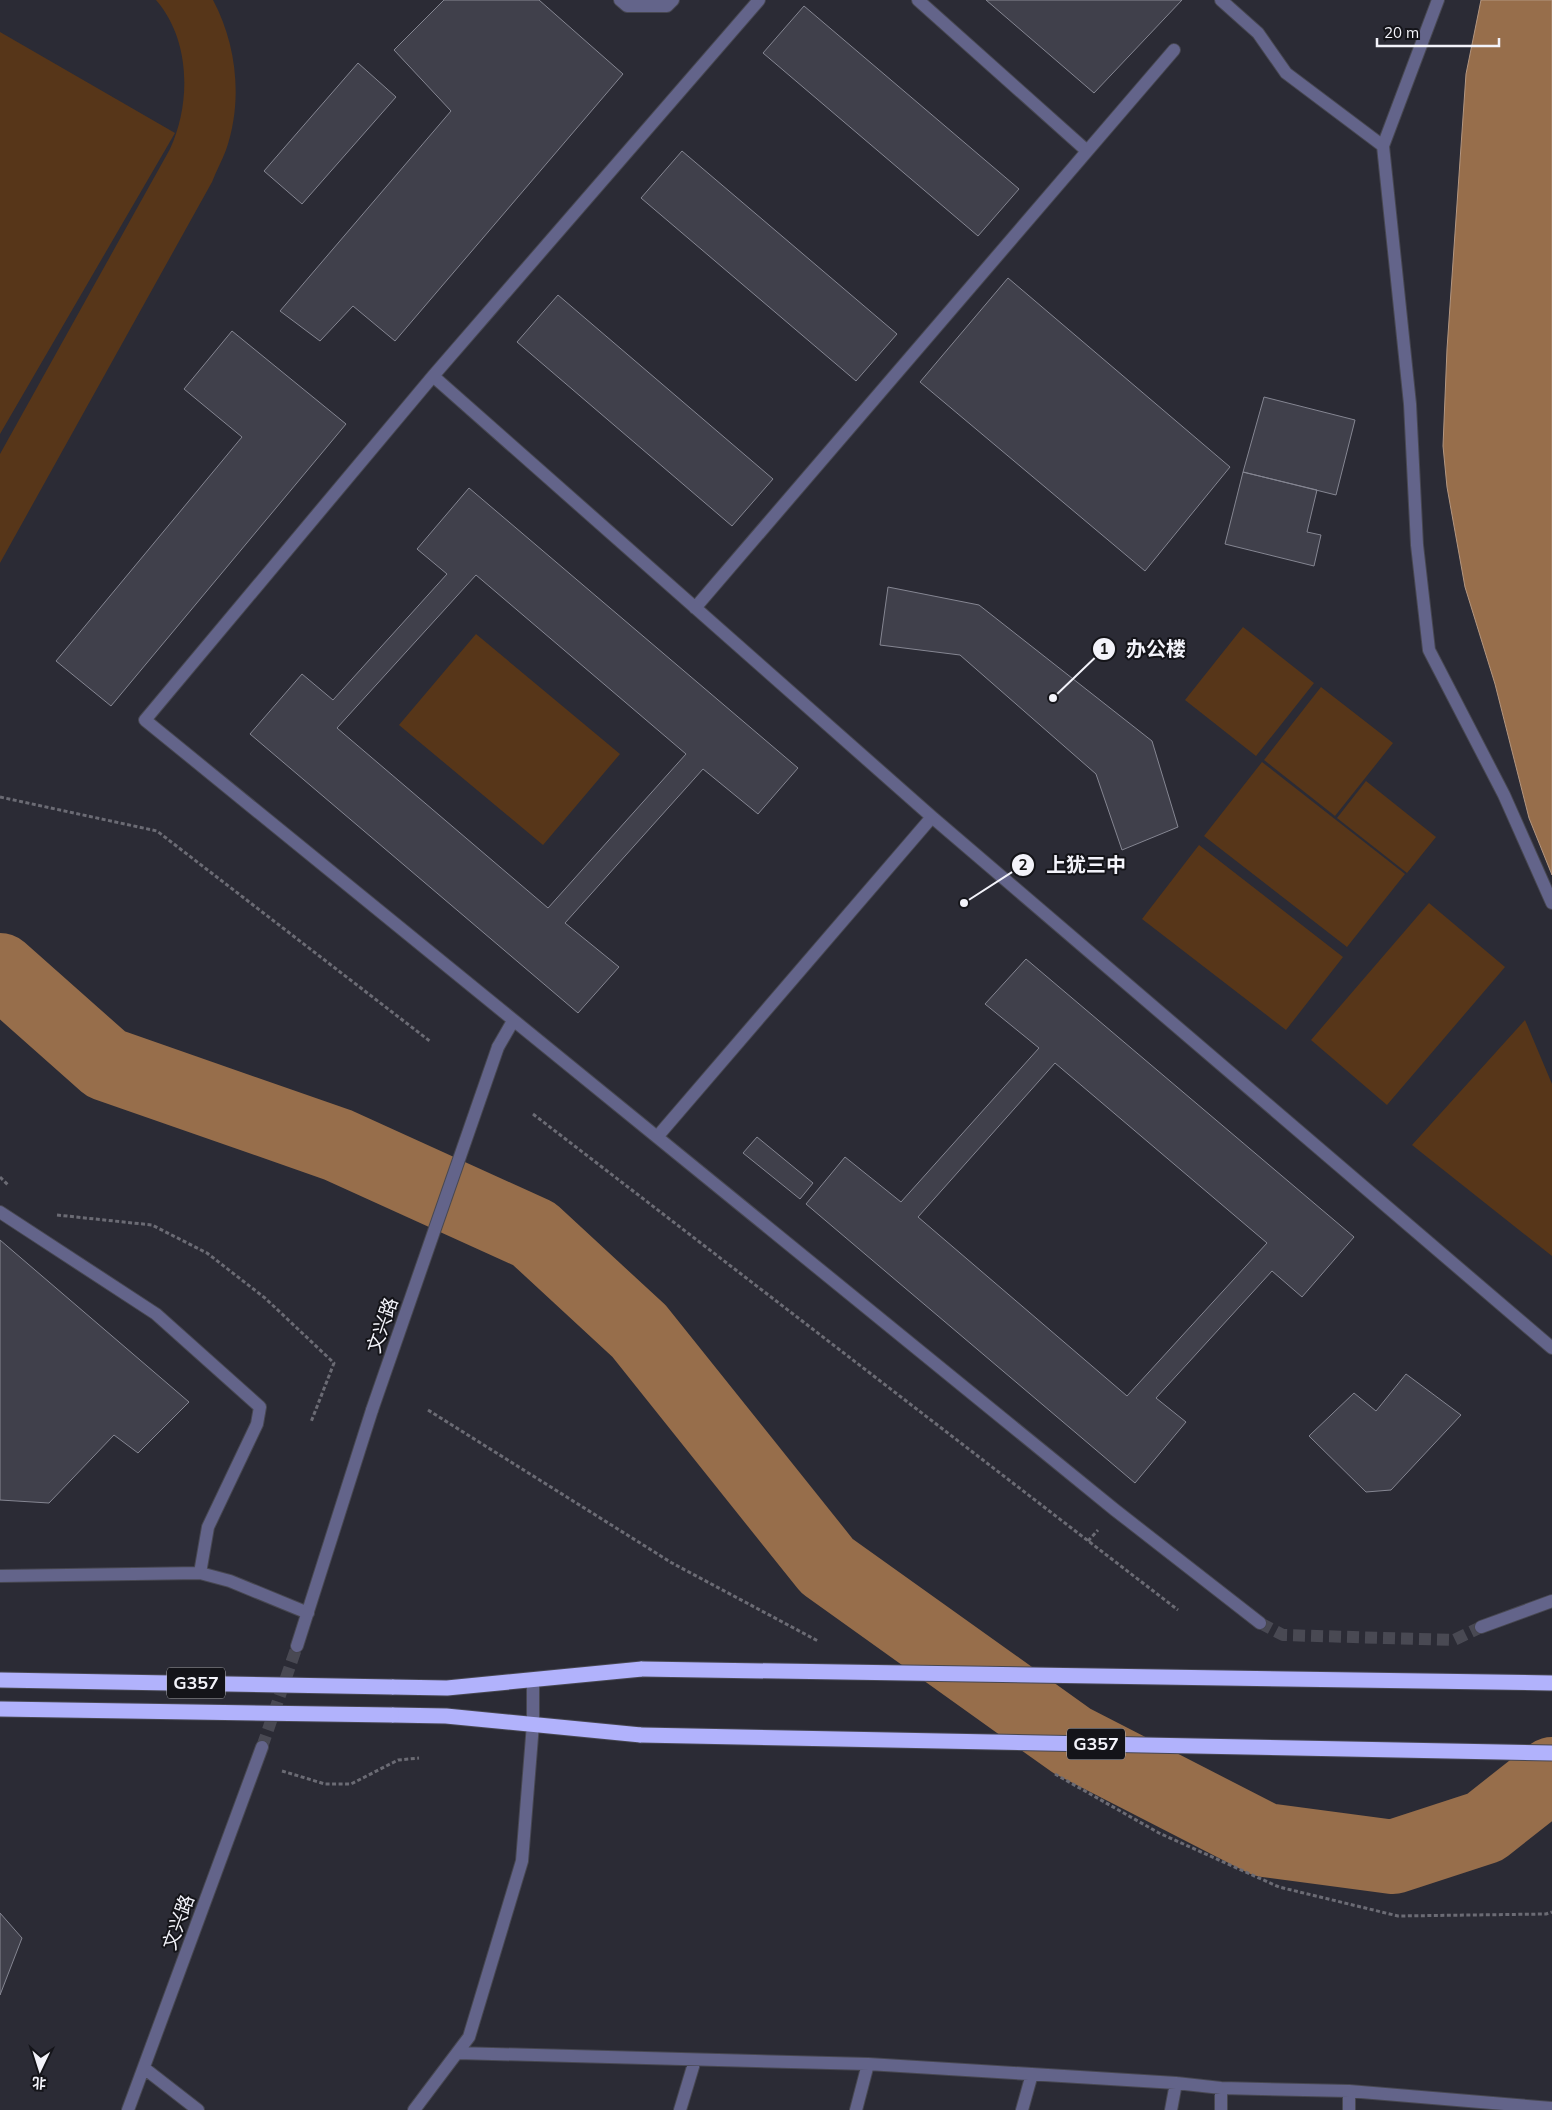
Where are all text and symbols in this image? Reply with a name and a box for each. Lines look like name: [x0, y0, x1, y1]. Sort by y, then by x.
scale bar: [1377, 15, 1500, 47]
text: 20 m: [1384, 23, 1419, 42]
callout: 办公楼: [1091, 632, 1196, 667]
text: 办公楼: [1126, 636, 1186, 661]
text: 1: [1099, 639, 1109, 658]
callout: 上犹三中: [1011, 848, 1136, 883]
text: 上犹三中: [1046, 852, 1126, 877]
text: 2: [1018, 855, 1028, 874]
street label: 文兴路: [361, 1294, 403, 1356]
road number: G357: [167, 1668, 225, 1699]
road number: G357: [1067, 1728, 1125, 1760]
street label: 文兴路: [157, 1891, 199, 1953]
north arrow: [15, 2045, 65, 2095]
text: 北: [31, 2074, 47, 2092]

